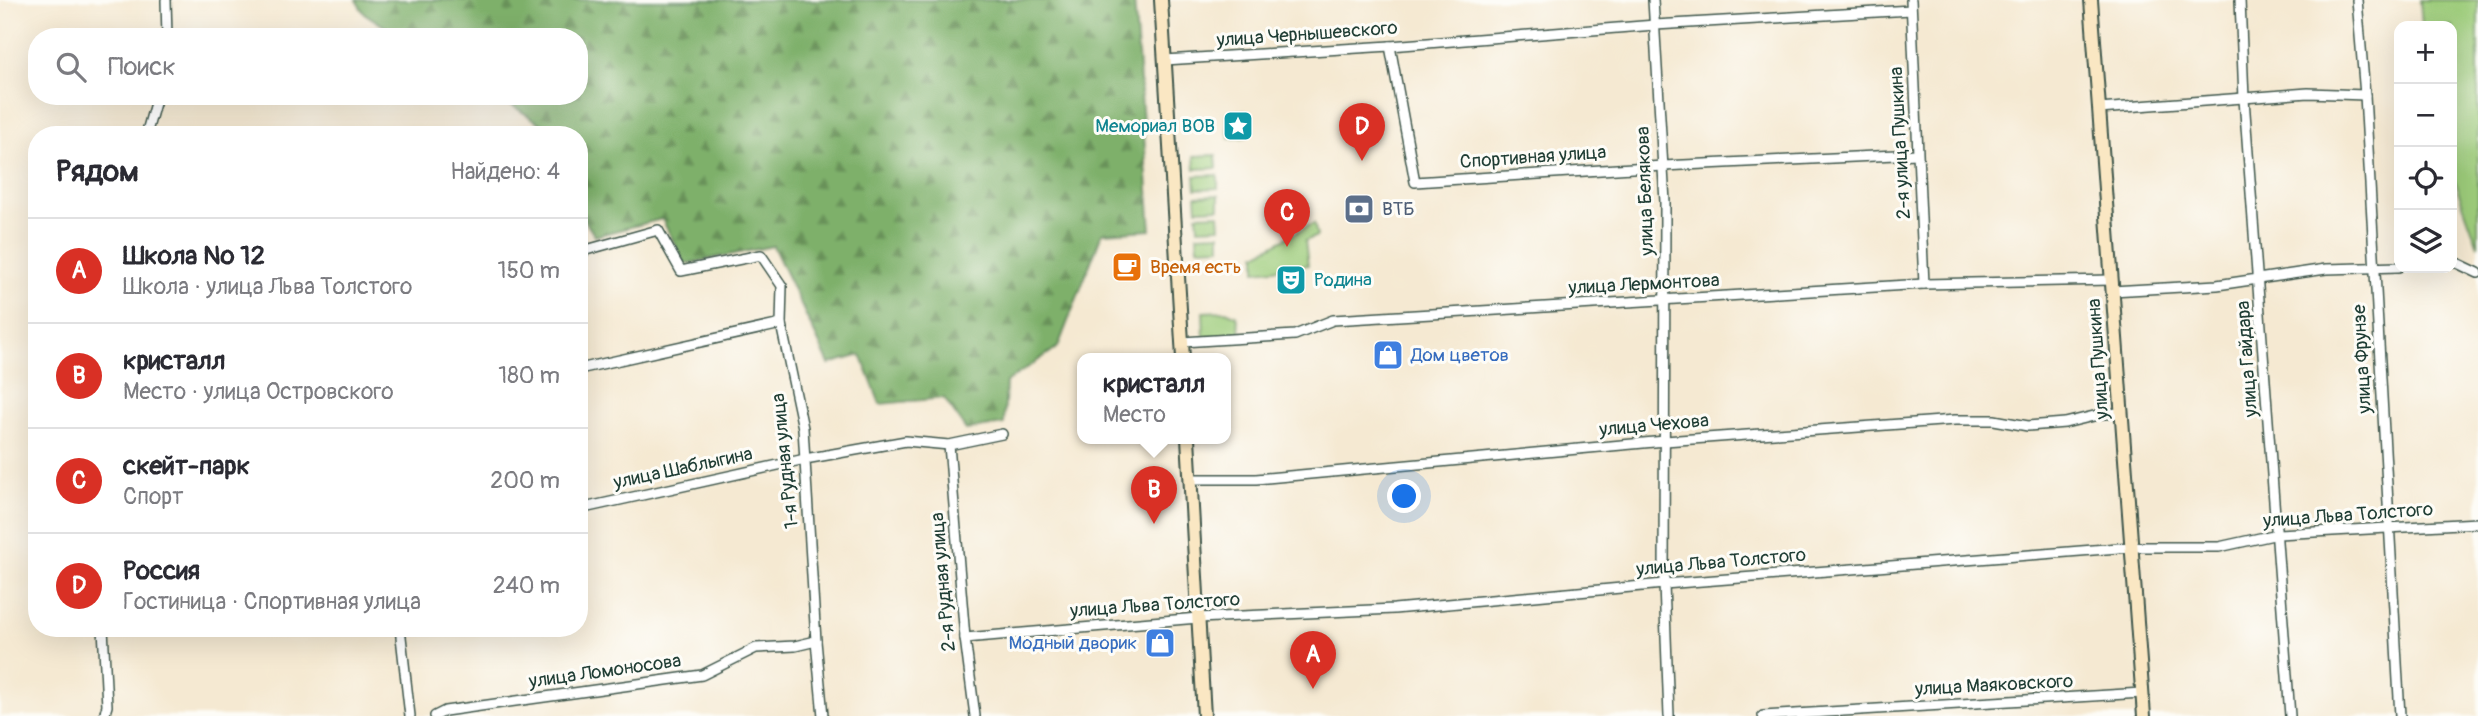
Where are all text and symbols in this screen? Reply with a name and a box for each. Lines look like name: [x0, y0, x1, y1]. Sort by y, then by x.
street label: улица Чернышевского: [1215, 16, 1398, 52]
map controls: [2394, 21, 2457, 273]
button: +: [2394, 21, 2457, 84]
search box: [28, 28, 588, 105]
icon: search: [52, 48, 90, 86]
text: Поиск: [108, 51, 176, 83]
street label: 2-я улица Пушкина: [1884, 66, 1916, 220]
button: −: [2394, 84, 2457, 147]
pin: D: [1339, 103, 1385, 161]
place icon: Мемориал ВОВ: [1221, 109, 1255, 143]
place label: Мемориал ВОВ: [1095, 114, 1215, 138]
street label: улица Белякова: [1631, 126, 1659, 257]
street label: Спортивная улица: [1459, 140, 1607, 174]
button: locate: [2394, 147, 2457, 210]
text: Рядом: [56, 153, 139, 190]
text: Найдено: 4: [450, 157, 560, 186]
pin: C: [1264, 189, 1310, 247]
bank icon: ВТБ: [1342, 192, 1376, 226]
place label: ВТБ: [1382, 197, 1415, 221]
button: layers: [2394, 210, 2457, 273]
text: Школа № 12: [123, 240, 265, 272]
cafe icon: Время есть: [1110, 250, 1144, 284]
place label: Время есть: [1150, 255, 1242, 279]
text: A: [72, 256, 86, 285]
text: 150 m: [497, 256, 560, 285]
theatre icon: Родина: [1274, 263, 1308, 297]
place label: Родина: [1314, 268, 1372, 292]
street label: улица Лермонтова: [1567, 268, 1720, 300]
text: Школа · улица Льва Толстого: [123, 272, 412, 301]
street label: улица Пушкина: [2082, 298, 2114, 421]
street label: улица Гайдара: [2231, 300, 2263, 419]
street label: улица Фрунзе: [2347, 303, 2377, 415]
shop icon: Дом цветов: [1371, 338, 1405, 372]
place label: Дом цветов: [1410, 343, 1509, 367]
text: кристалл: [123, 345, 225, 377]
popup: [1077, 353, 1231, 444]
text: B: [72, 361, 86, 390]
text: 180 m: [498, 361, 560, 390]
text: кристалл: [1103, 368, 1205, 400]
text: Место · улица Островского: [123, 377, 394, 406]
street label: 1-я Рудная улица: [766, 392, 804, 530]
text: Место: [1103, 400, 1166, 429]
street label: улица Чехова: [1597, 408, 1710, 442]
street label: улица Шаблыгина: [610, 442, 755, 495]
text: скейт-парк: [123, 450, 250, 482]
text: C: [72, 466, 86, 495]
text: 200 m: [490, 466, 560, 495]
pin: B: [1131, 466, 1177, 524]
your location: [1387, 479, 1421, 513]
text: Спорт: [123, 482, 184, 511]
street label: улица Льва Толстого: [2261, 497, 2434, 533]
street label: 2-я Рудная улица: [925, 511, 961, 652]
street label: улица Льва Толстого: [1634, 543, 1807, 581]
text: Россия: [123, 555, 200, 587]
text: D: [72, 571, 86, 600]
text: 240 m: [493, 571, 560, 600]
text: Гостиница · Спортивная улица: [123, 587, 421, 616]
street label: улица Льва Толстого: [1068, 587, 1241, 623]
shop icon: Модный дворик: [1143, 626, 1177, 660]
place label: Модный дворик: [1009, 631, 1137, 655]
pin: A: [1290, 631, 1336, 689]
street label: улица Ломоносова: [526, 648, 683, 694]
street label: улица Маяковского: [1913, 669, 2074, 701]

